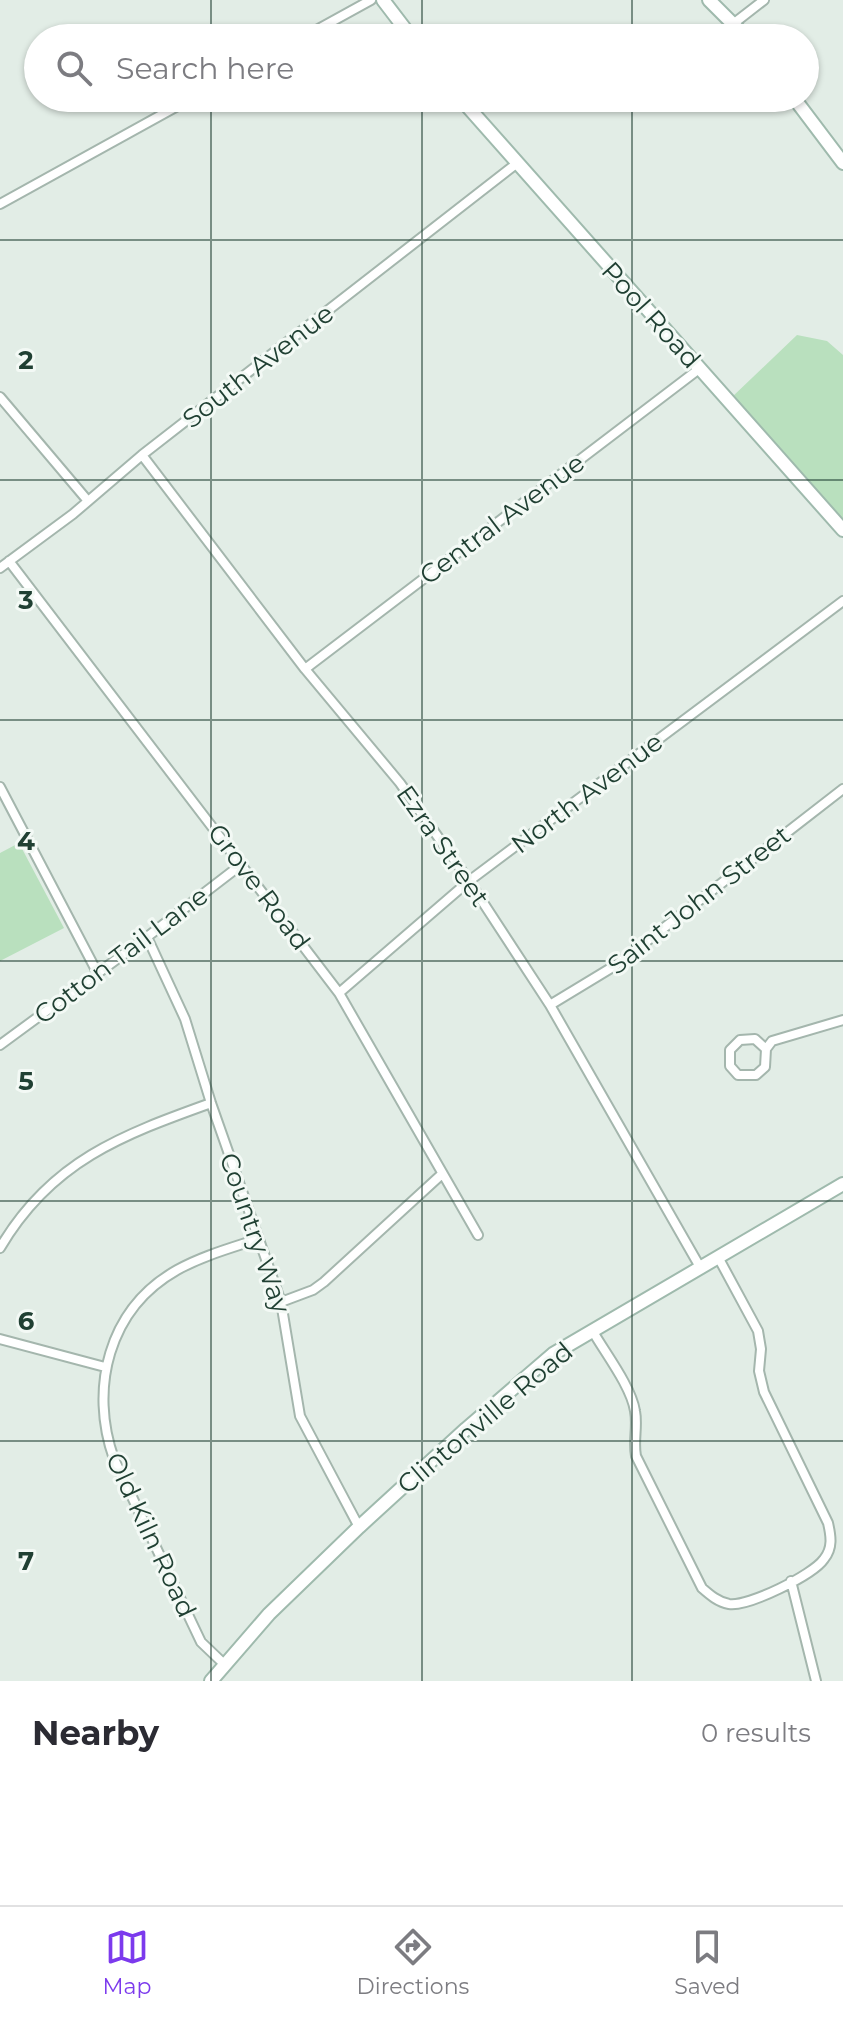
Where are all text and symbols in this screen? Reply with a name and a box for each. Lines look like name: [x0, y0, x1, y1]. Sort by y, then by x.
search box: [24, 24, 819, 112]
icon: search: [52, 46, 96, 90]
text: Search here: [116, 50, 294, 87]
street label: Pool Road: [595, 255, 707, 375]
street label: South Avenue: [176, 297, 340, 435]
text: 2: [18, 344, 34, 376]
street label: Central Avenue: [413, 447, 591, 591]
text: 3: [17, 584, 34, 616]
street label: North Avenue: [505, 726, 669, 860]
street label: Ezra Street: [390, 779, 496, 913]
street label: Grove Road: [201, 817, 317, 957]
street label: Saint John Street: [601, 819, 797, 981]
text: 4: [17, 825, 35, 857]
street label: Cotton Tail Lane: [28, 879, 214, 1031]
text: 5: [18, 1065, 34, 1097]
street label: Country Way: [213, 1149, 298, 1318]
text: 6: [18, 1305, 35, 1337]
street label: Clintonville Road: [391, 1335, 579, 1501]
street label: Old Kiln Road: [99, 1448, 203, 1622]
text: 7: [18, 1545, 34, 1577]
text: Nearby: [32, 1712, 159, 1754]
text: 0 results: [701, 1717, 811, 1749]
tab: Map: [103, 1925, 151, 2000]
tab: Directions: [357, 1925, 469, 2000]
tab: Saved: [674, 1925, 740, 2000]

